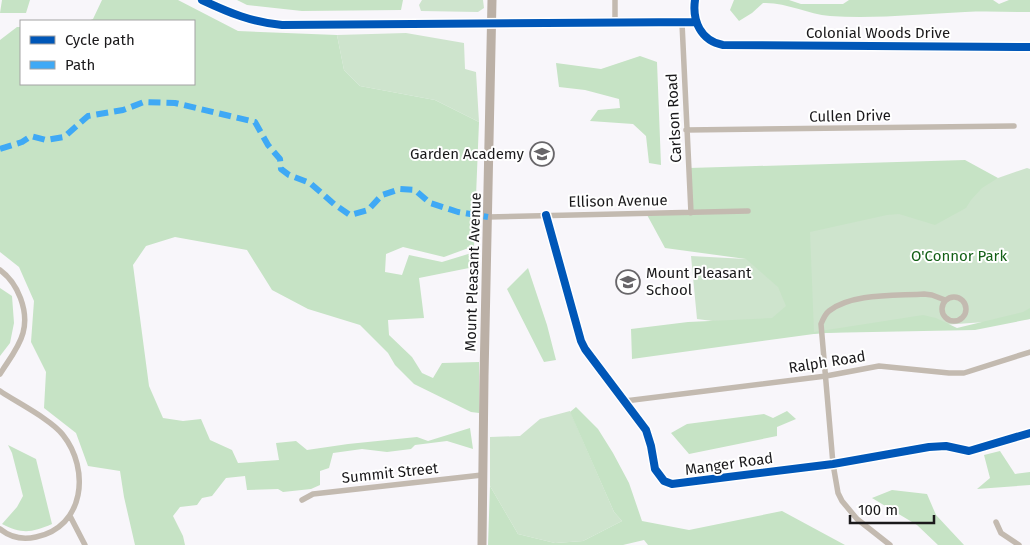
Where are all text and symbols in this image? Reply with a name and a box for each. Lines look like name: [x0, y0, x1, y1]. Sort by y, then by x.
legend: [20, 20, 195, 85]
street label: Colonial Woods Drive: [806, 24, 950, 42]
text: Cycle path: [65, 31, 135, 49]
text: Path: [65, 56, 95, 74]
street label: Carlson Road: [663, 73, 685, 163]
street label: Cullen Drive: [809, 106, 891, 126]
school or university icon: Garden Academy: [529, 141, 555, 167]
place label: Garden Academy: [410, 145, 525, 163]
street label: Ellison Avenue: [568, 191, 668, 211]
street label: Mount Pleasant Avenue: [461, 192, 485, 352]
park label: O'Connor Park: [911, 247, 1007, 265]
place label: Mount Pleasant School: [646, 264, 752, 299]
school or university icon: Mount Pleasant School: [615, 269, 641, 295]
street label: Ralph Road: [787, 347, 867, 377]
street label: Manger Road: [684, 449, 774, 479]
street label: Summit Street: [341, 459, 440, 487]
scale bar: [850, 492, 934, 524]
text: 100 m: [858, 501, 898, 519]

